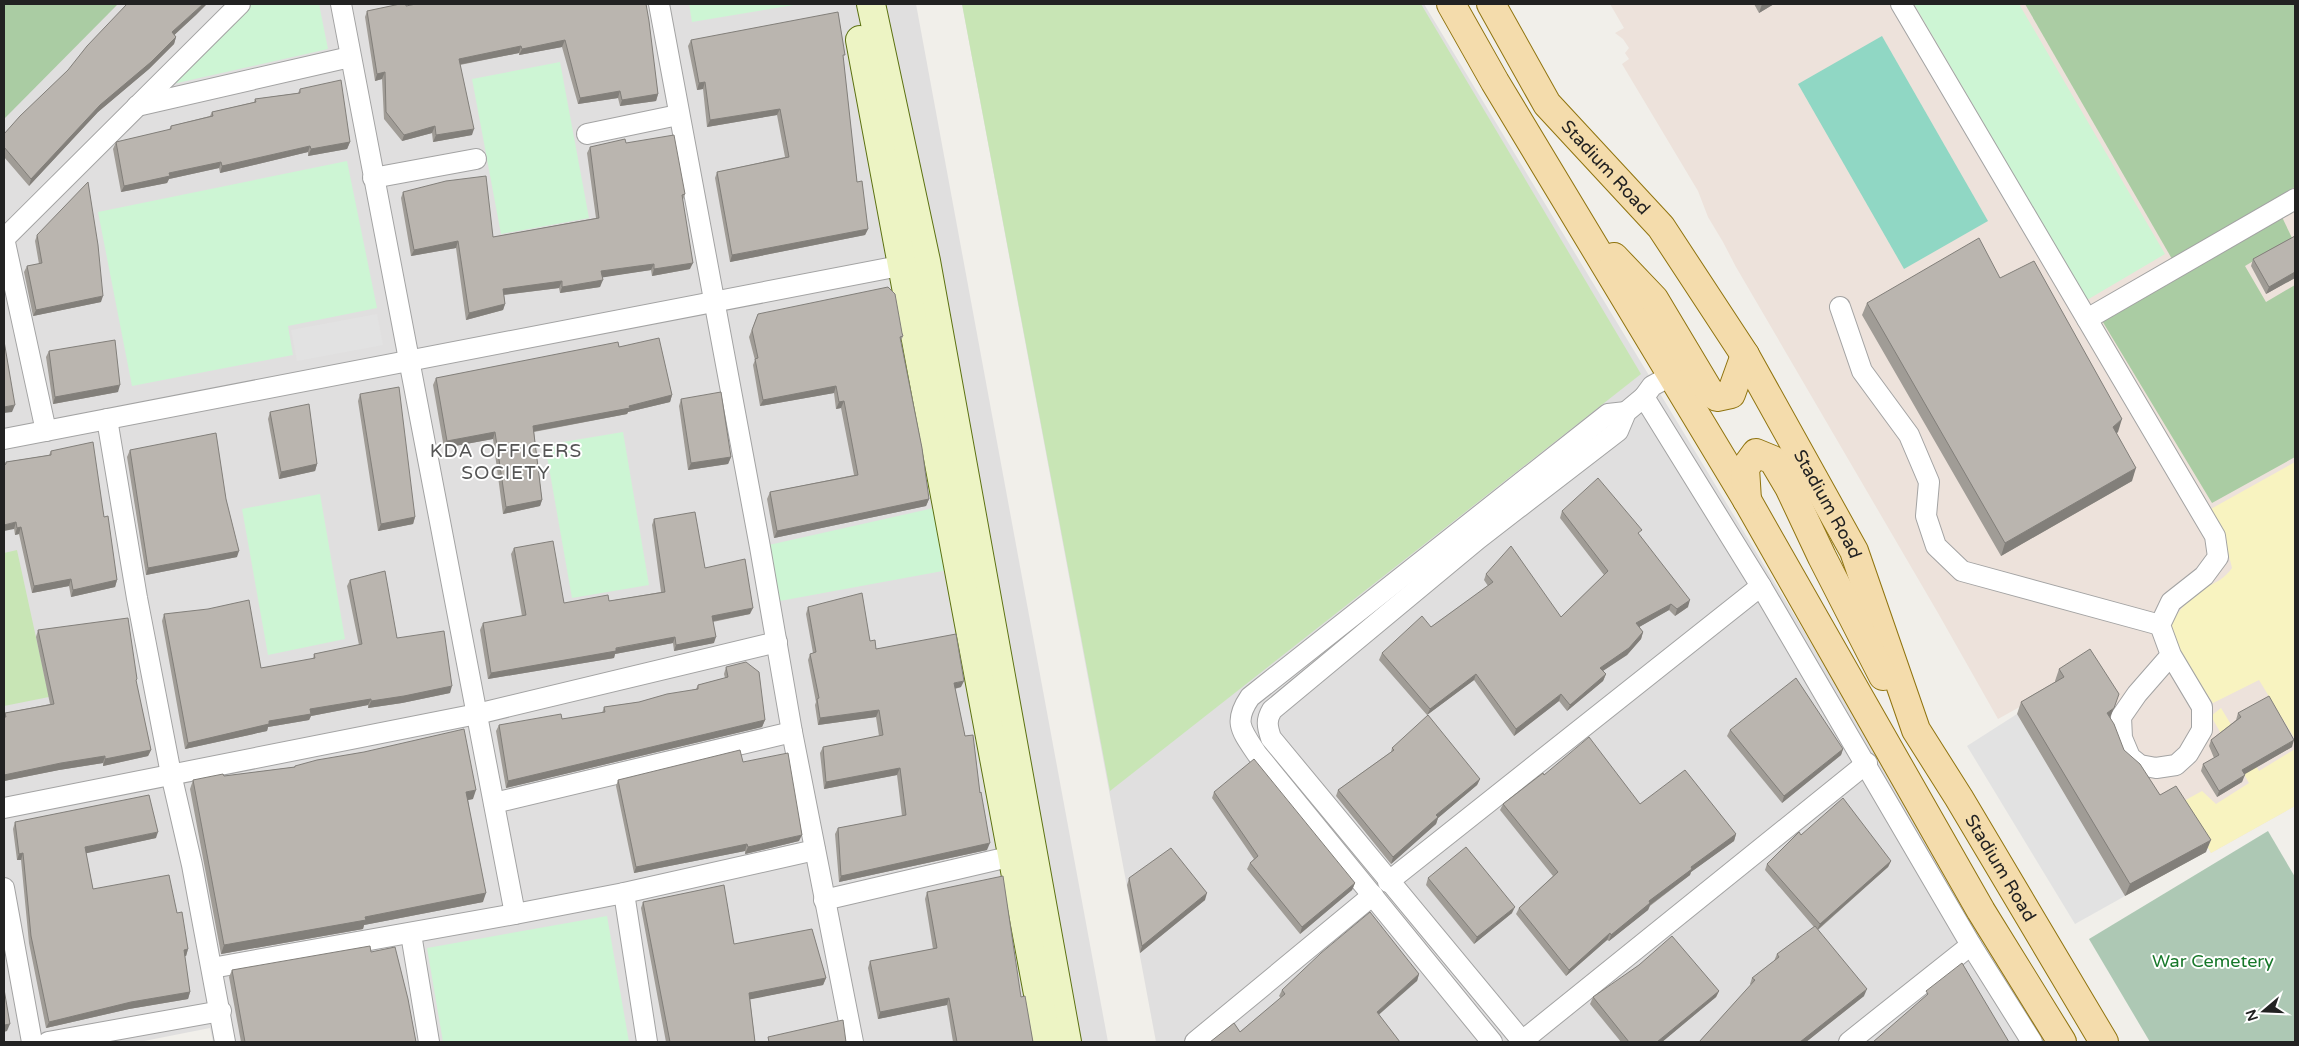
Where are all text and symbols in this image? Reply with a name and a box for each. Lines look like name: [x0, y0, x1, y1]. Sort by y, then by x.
street label: Stadium Road: [1557, 116, 1655, 219]
district label: KDA OFFICERS SOCIETY: [430, 440, 582, 484]
street label: Stadium Road: [1789, 446, 1867, 561]
street label: Stadium Road: [1960, 810, 2041, 926]
park label: War Cemetery: [2152, 950, 2274, 972]
north arrow: [2239, 986, 2289, 1036]
text: N: [2242, 1007, 2262, 1023]

